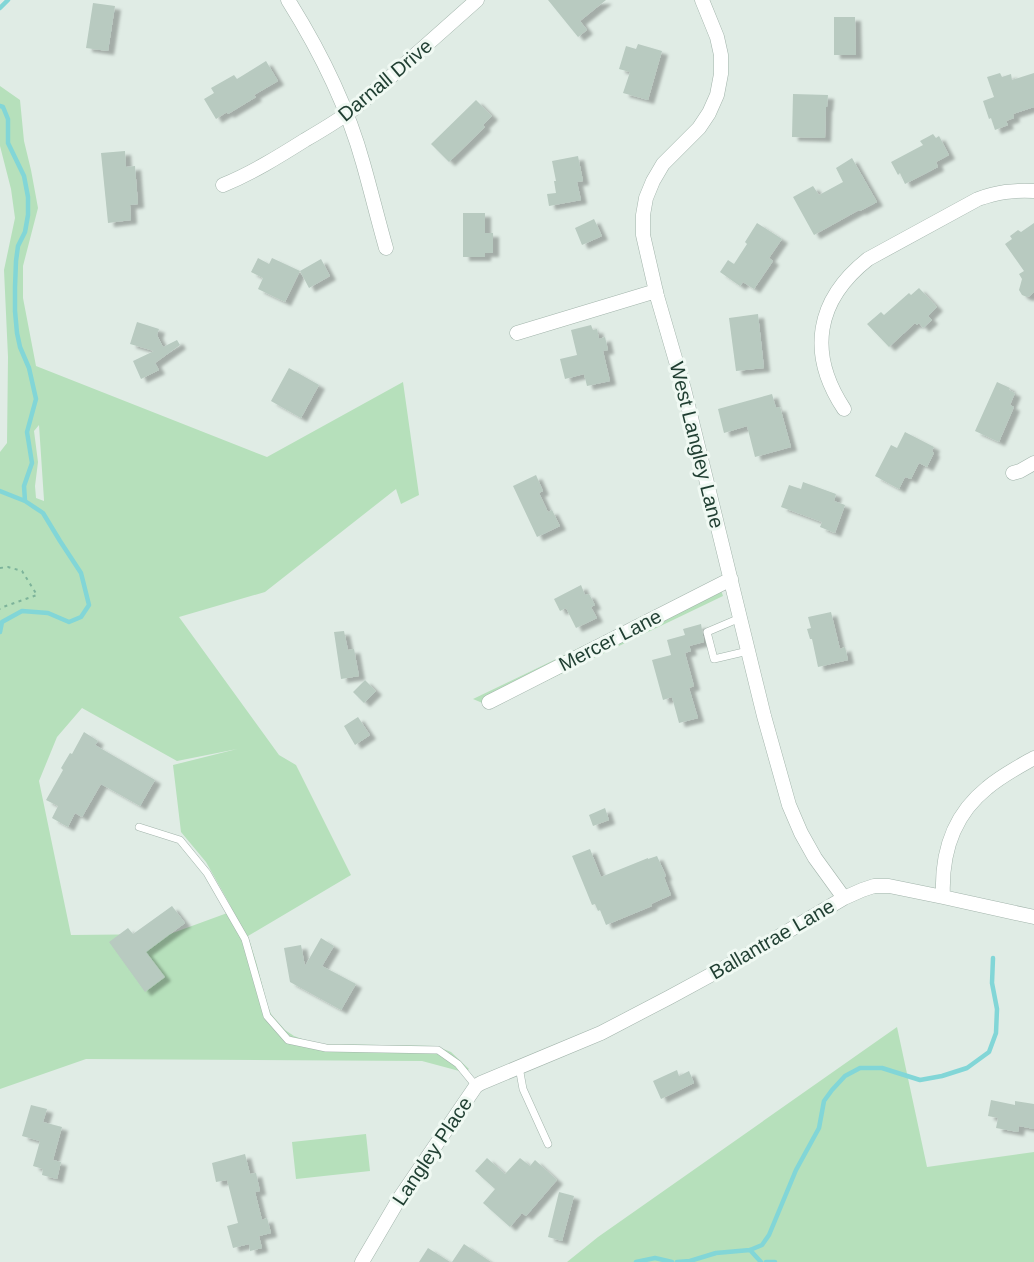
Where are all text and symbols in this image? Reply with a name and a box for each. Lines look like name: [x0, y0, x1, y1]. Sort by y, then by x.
street label: Darnall Drive: [334, 34, 436, 126]
street label: West Langley Lane: [666, 359, 728, 531]
street label: Mercer Lane: [555, 605, 665, 675]
street label: Ballantrae Lane: [706, 894, 838, 984]
street label: Langley Place: [388, 1093, 476, 1209]

